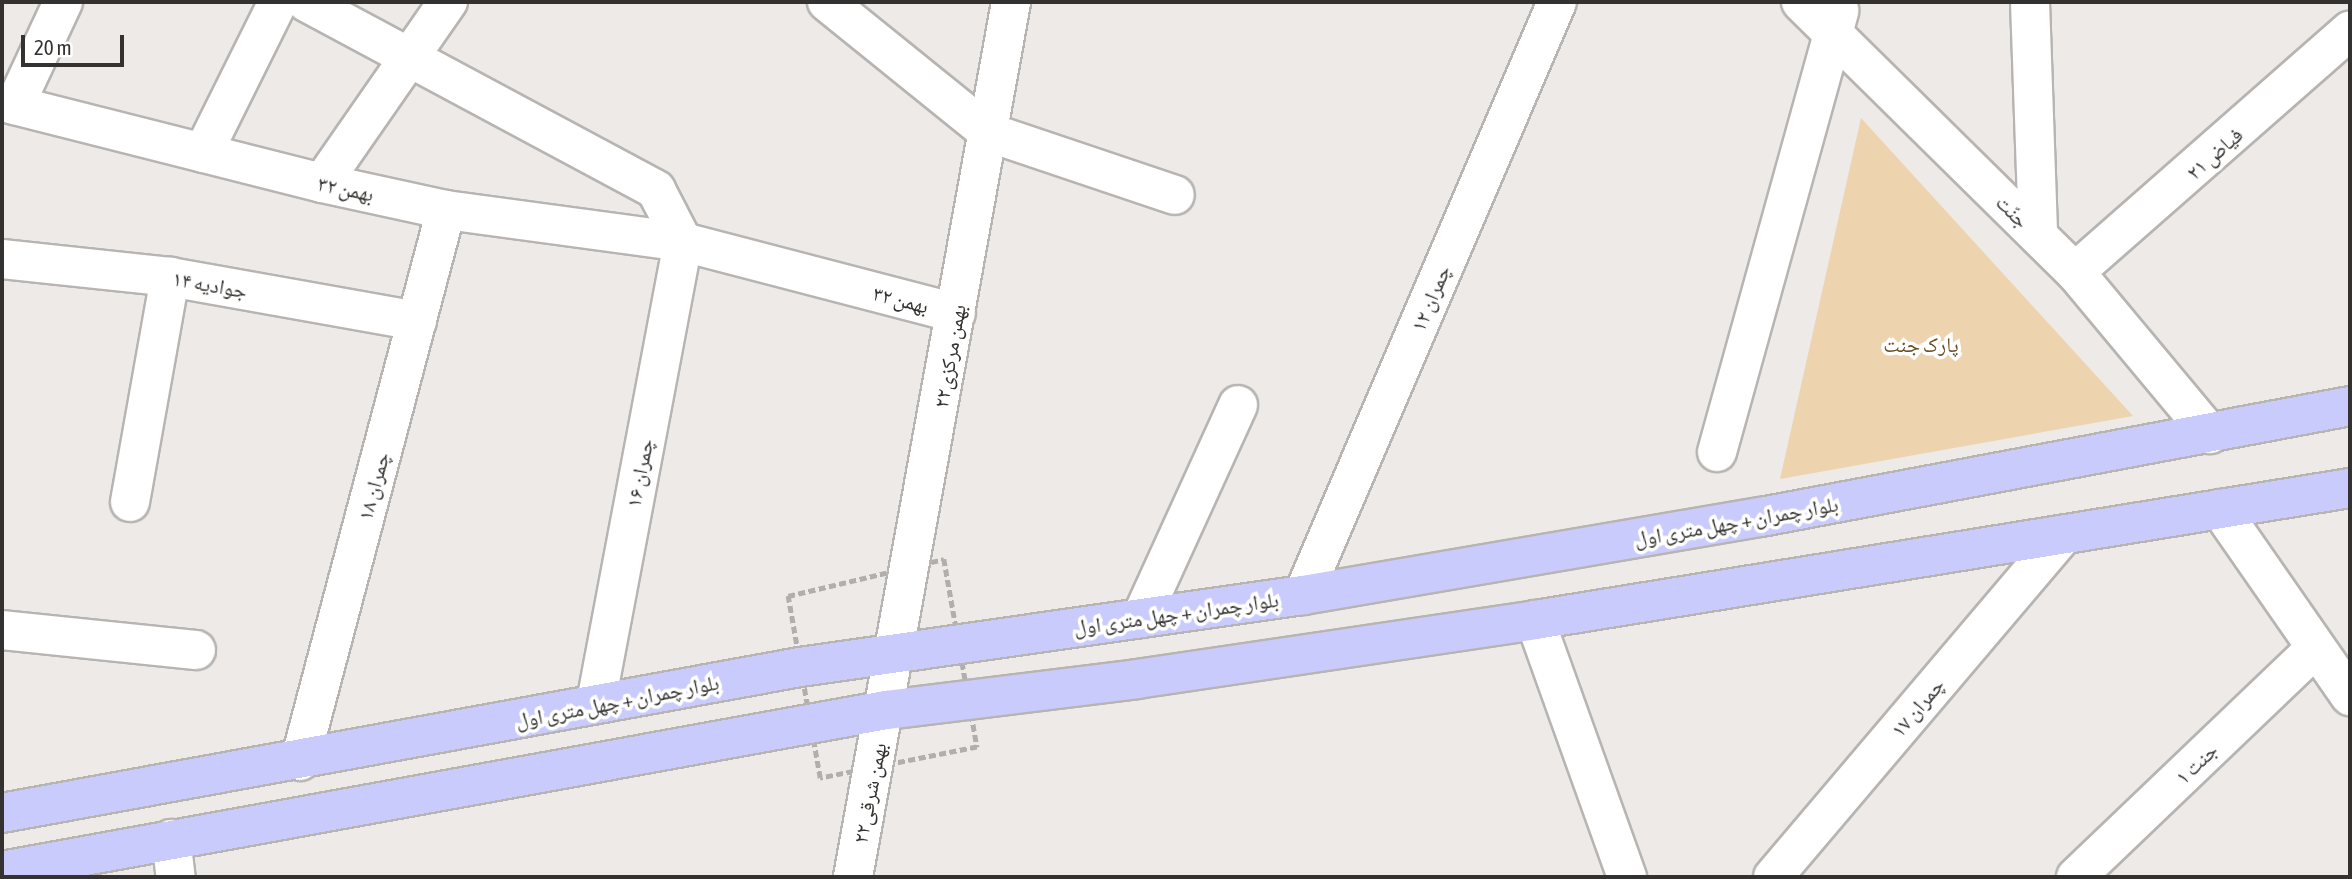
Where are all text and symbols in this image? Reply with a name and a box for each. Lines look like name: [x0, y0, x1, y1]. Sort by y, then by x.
scale bar: [24, 21, 128, 65]
text: 20 m: [34, 35, 72, 59]
street label: فیاض ۲۱: [2181, 122, 2247, 184]
street label: بهمن ۳۲: [316, 170, 376, 206]
street label: جنّت: [1991, 189, 2035, 233]
street label: چمران ۱۲: [1405, 261, 1455, 335]
street label: جوادیه ۱۴: [171, 265, 249, 303]
street label: بهمن ۳۲: [871, 280, 931, 318]
street label: ۲۲بهمن مرکزی: [928, 302, 970, 410]
park label: پارک جنت: [1883, 331, 1959, 357]
street label: چمران ۱۶: [620, 436, 658, 510]
street label: چمران ۱۸: [352, 449, 394, 523]
street label: بلوار چمران + چهل متری اول: [1632, 491, 1840, 551]
street label: بلوار چمران + چهل متری اول: [1072, 586, 1280, 640]
street label: بلوار چمران + چهل متری اول: [513, 669, 721, 733]
street label: چمران ۱۷: [1885, 672, 1949, 742]
street label: جنت ۱: [2170, 737, 2222, 789]
street label: ۲۲بهمن شرقی: [847, 741, 891, 845]

